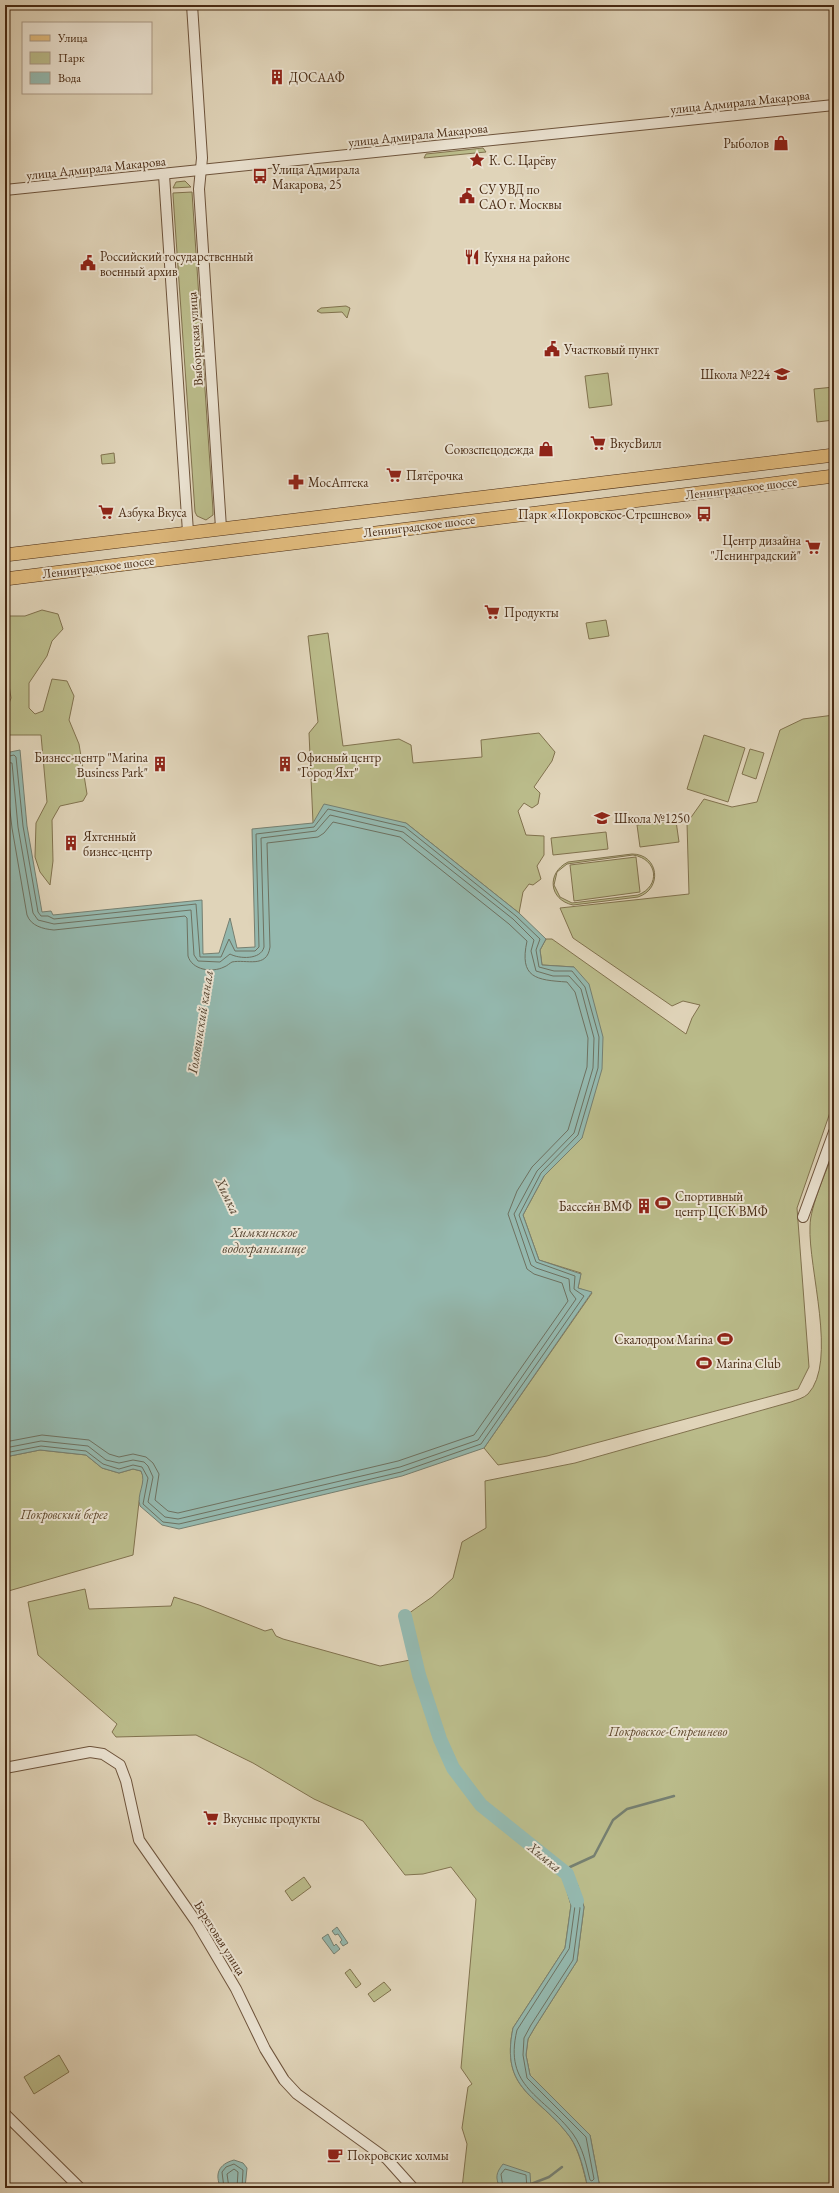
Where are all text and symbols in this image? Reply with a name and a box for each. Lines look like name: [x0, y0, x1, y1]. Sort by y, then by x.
legend: [22, 22, 152, 94]
text: Улица: [57, 30, 88, 46]
text: Парк: [58, 50, 85, 66]
building icon: ДОСААФ: [268, 68, 286, 86]
place label: ДОСААФ: [289, 69, 345, 86]
text: Вода: [58, 70, 81, 86]
street label: улица Адмирала Макарова: [669, 86, 811, 118]
street label: улица Адмирала Макарова: [347, 119, 489, 151]
shop icon: Рыболов: [772, 134, 790, 152]
place label: Рыболов: [723, 135, 769, 152]
place icon: К. С. Царёву: [468, 151, 486, 169]
street label: улица Адмирала Макарова: [25, 152, 167, 184]
place label: К. С. Царёву: [489, 152, 556, 169]
place label: Улица Адмирала Макарова, 25: [271, 161, 360, 193]
bus stop icon: Улица Адмирала Макарова, 25: [251, 167, 269, 185]
place label: СУ УВД по САО г. Москвы: [479, 181, 562, 213]
public building icon: СУ УВД по САО г. Москвы: [458, 187, 476, 205]
place label: Российский государственный военный архив: [100, 248, 253, 280]
restaurant icon: Кухня на районе: [463, 248, 481, 266]
place label: Кухня на районе: [484, 249, 570, 266]
public building icon: Российский государственный военный архив: [79, 254, 97, 272]
street label: Выборгская улица: [183, 290, 207, 387]
public building icon: Участковый пункт: [543, 340, 561, 358]
place label: Участковый пункт: [563, 341, 660, 358]
school or university icon: Школа №224: [773, 365, 791, 383]
place label: Школа №224: [700, 366, 771, 383]
supermarket icon: ВкусВилл: [589, 434, 607, 452]
place label: ВкусВилл: [610, 435, 662, 452]
shop icon: Союзспецодежда: [537, 440, 555, 458]
place label: Союзспецодежда: [444, 441, 535, 458]
supermarket icon: Пятёрочка: [385, 466, 403, 484]
place label: Пятёрочка: [406, 467, 464, 484]
pharmacy icon: МосАптека: [287, 473, 305, 491]
street label: Ленинградское шоссе: [684, 473, 798, 503]
place label: МосАптека: [308, 474, 369, 491]
supermarket icon: Азбука Вкуса: [97, 503, 115, 521]
place label: Азбука Вкуса: [117, 504, 188, 521]
bus stop icon: Парк «Покровское-Стрешнево»: [695, 505, 713, 523]
place label: Парк «Покровское-Стрешнево»: [518, 506, 692, 523]
street label: Ленинградское шоссе: [362, 511, 476, 541]
place label: Центр дизайна "Ленинградский": [710, 532, 802, 564]
supermarket icon: Центр дизайна "Ленинградский": [804, 538, 822, 556]
street label: Ленинградское шоссе: [41, 552, 155, 582]
supermarket icon: Продукты: [483, 603, 501, 621]
place label: Продукты: [504, 604, 559, 621]
place label: Бизнес-центр "Marina Business Park": [34, 749, 149, 781]
place label: Офисный центр "Город Яхт": [297, 749, 382, 781]
building icon: Бизнес-центр "Marina Business Park": [151, 755, 169, 773]
building icon: Офисный центр "Город Яхт": [276, 755, 294, 773]
school or university icon: Школа №1250: [593, 809, 611, 827]
place label: Школа №1250: [614, 810, 690, 827]
place label: Яхтенный бизнес-центр: [82, 828, 152, 860]
building icon: Яхтенный бизнес-центр: [62, 834, 80, 852]
water label: Головинский канал: [183, 969, 217, 1076]
water label: Химка: [211, 1174, 245, 1217]
place label: Спортивный центр ЦСК ВМФ: [675, 1188, 768, 1220]
sports icon: Спортивный центр ЦСК ВМФ: [654, 1194, 672, 1212]
building icon: Бассейн ВМФ: [635, 1197, 653, 1215]
place label: Бассейн ВМФ: [559, 1198, 632, 1215]
water label: Химкинское водохранилище: [222, 1223, 306, 1257]
sports icon: Скалодром Marina: [716, 1330, 734, 1348]
place label: Скалодром Marina: [614, 1331, 714, 1348]
sports icon: Marina Club: [695, 1354, 713, 1372]
place label: Marina Club: [716, 1355, 781, 1372]
park label: Покровский берег: [19, 1506, 108, 1523]
park label: Покровское-Стрешнево: [608, 1723, 727, 1740]
supermarket icon: Вкусные продукты: [202, 1809, 220, 1827]
place label: Вкусные продукты: [223, 1810, 320, 1827]
water label: Химка: [524, 1837, 566, 1876]
street label: Береговая улица: [190, 1897, 250, 1979]
cafe icon: Покровские холмы: [326, 2146, 344, 2164]
place label: Покровские холмы: [347, 2147, 449, 2164]

